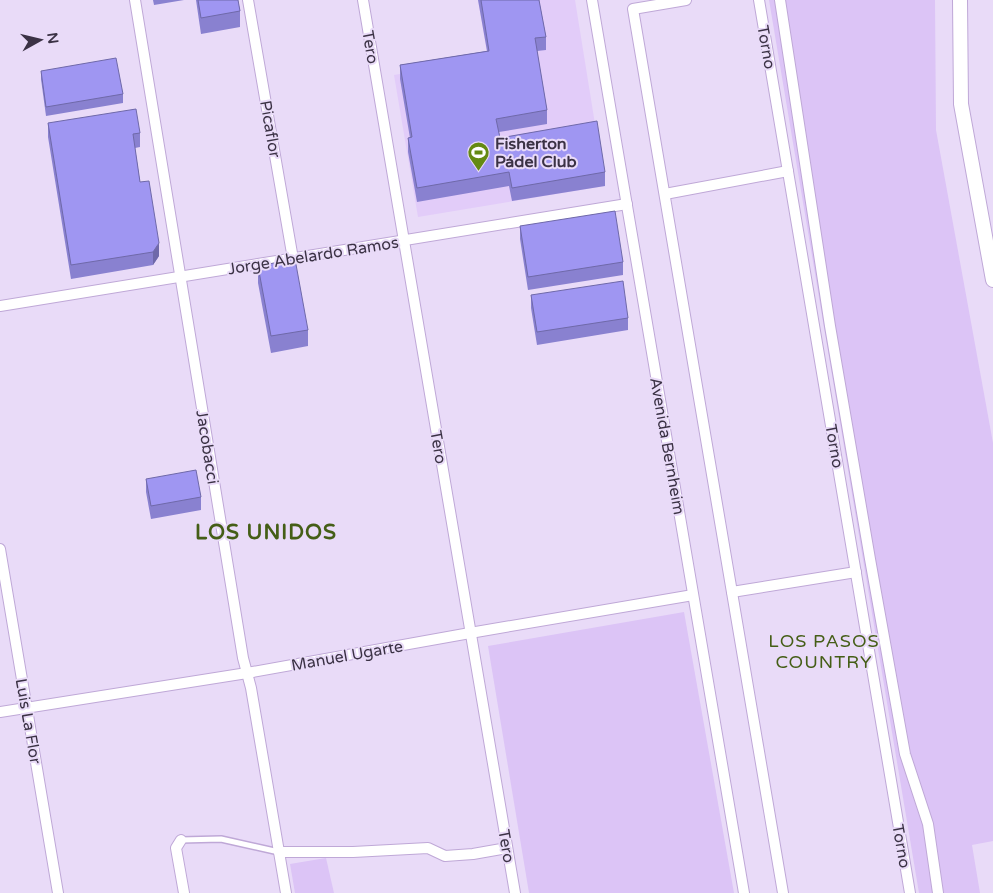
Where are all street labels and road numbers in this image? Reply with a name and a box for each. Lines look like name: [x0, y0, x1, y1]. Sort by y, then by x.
street label: Torno: [752, 24, 780, 71]
street label: Tero: [357, 29, 383, 65]
street label: Picaflor: [255, 99, 285, 160]
street label: Jorge Abelardo Ramos: [226, 233, 400, 279]
street label: Avenida Bernheim: [645, 376, 689, 516]
street label: Jacobacci: [191, 409, 223, 486]
street label: Torno: [820, 423, 848, 470]
street label: Tero: [425, 429, 451, 465]
street label: Manuel Ugarte: [290, 636, 405, 676]
street label: Luis La Flor: [11, 677, 46, 766]
street label: Torno: [887, 823, 915, 870]
street label: Tero: [493, 828, 519, 864]

